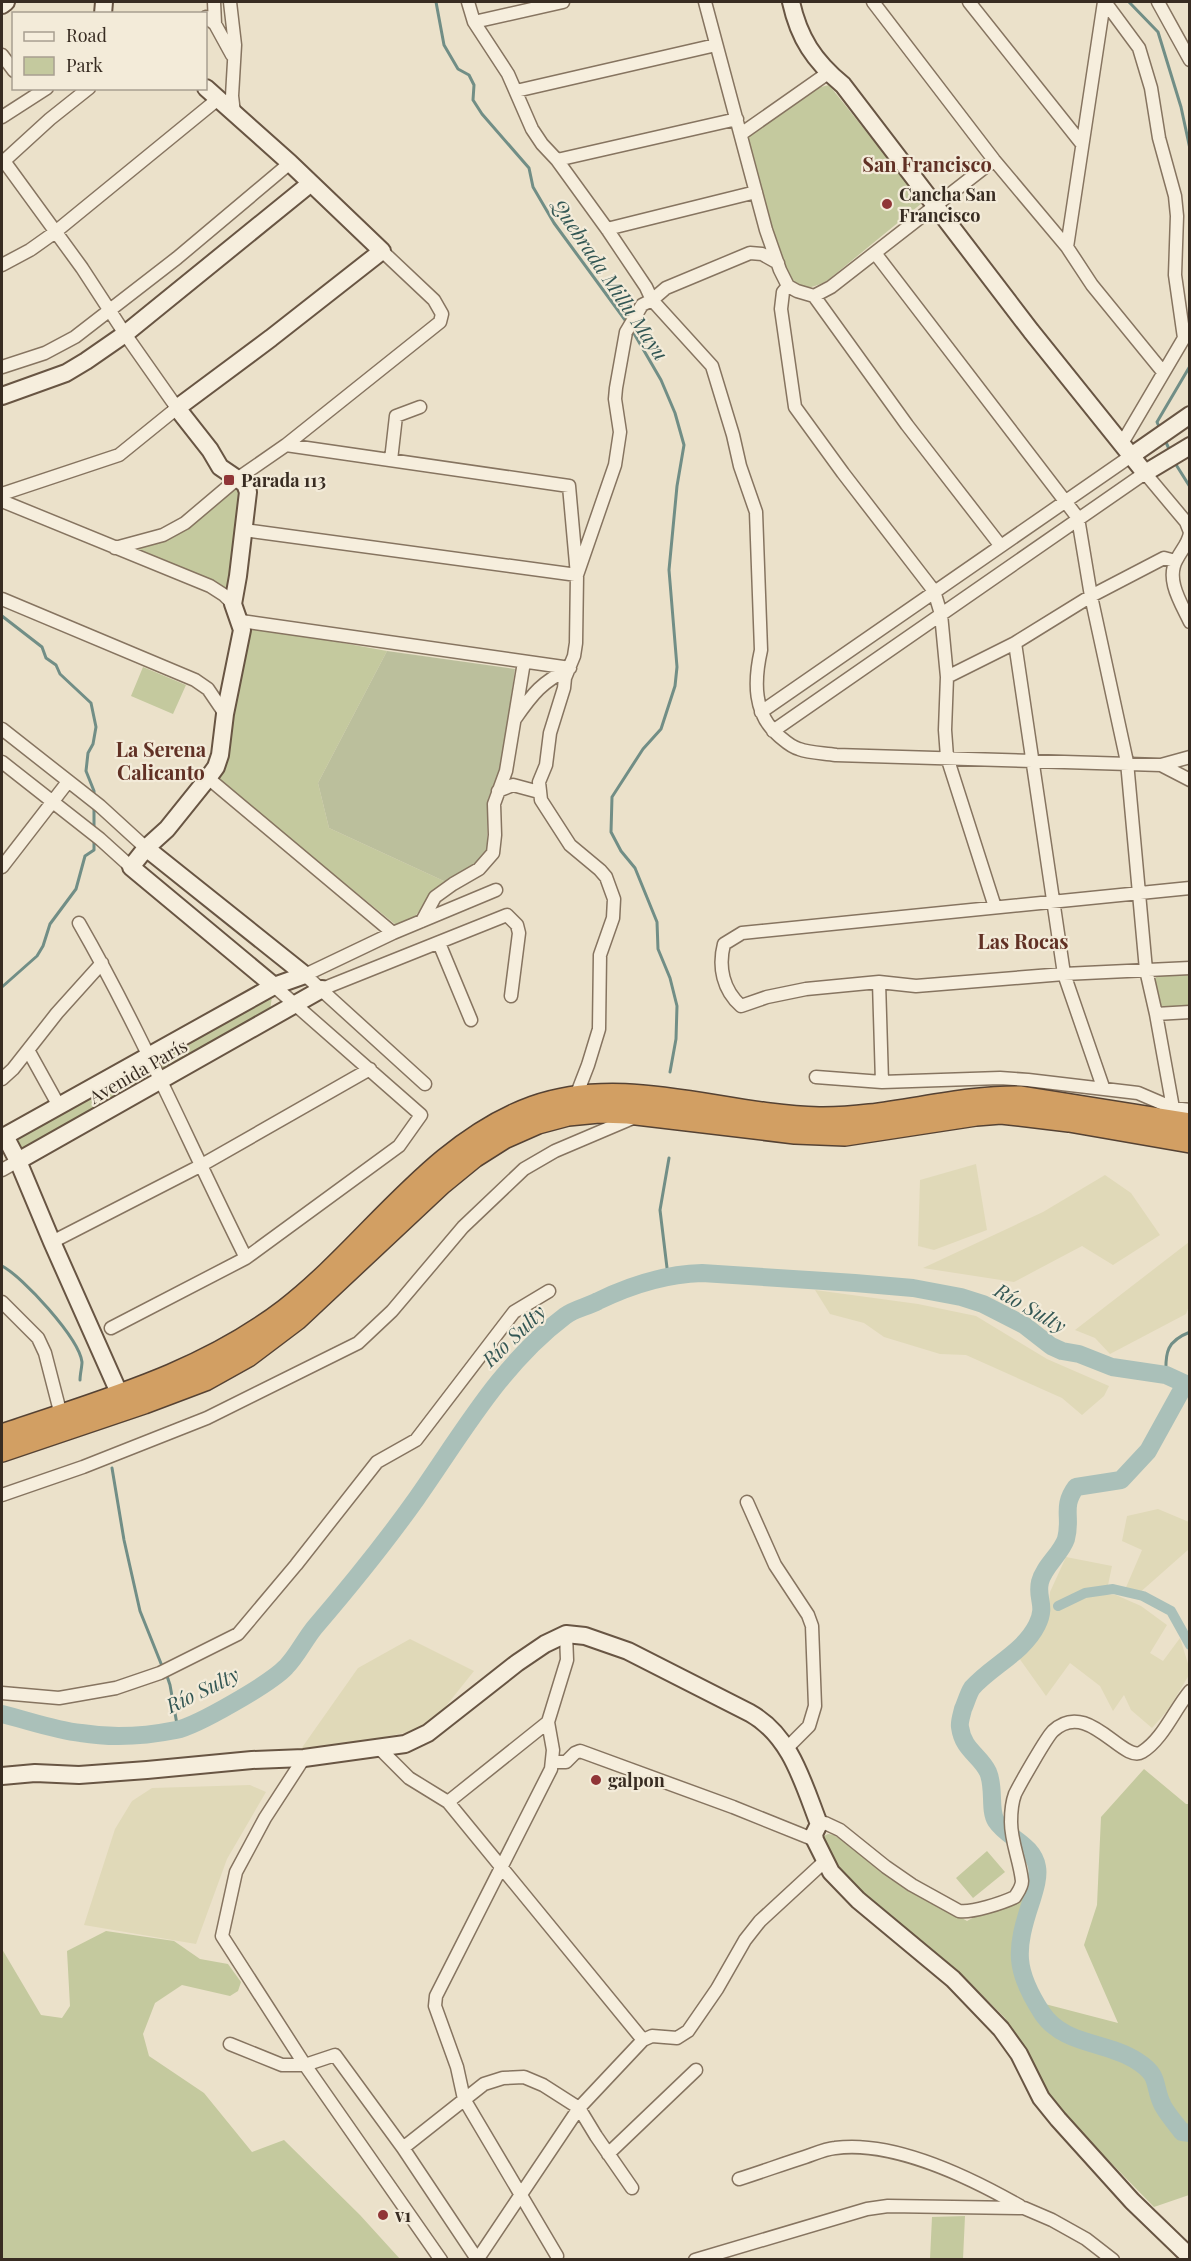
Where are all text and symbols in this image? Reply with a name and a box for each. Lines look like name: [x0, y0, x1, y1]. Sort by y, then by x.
legend: [12, 12, 207, 90]
text: Road: [66, 23, 107, 47]
text: Park: [66, 53, 103, 77]
district label: San Francisco: [862, 150, 992, 177]
place label: Cancha San Francisco: [899, 182, 996, 227]
water label: Quebrada Millu Mayu: [546, 192, 675, 365]
marker: Cancha San Francisco: [880, 197, 894, 211]
place label: Parada 113: [241, 468, 326, 492]
marker: Parada 113: [222, 473, 236, 487]
district label: La Serena Calicanto: [116, 735, 207, 785]
district label: Las Rocas: [977, 927, 1069, 954]
street label: Avenida París: [84, 1033, 191, 1109]
water label: Río Sulty: [989, 1275, 1072, 1338]
water label: Río Sulty: [475, 1298, 551, 1373]
water label: Río Sulty: [160, 1660, 244, 1719]
place label: galpon: [608, 1768, 665, 1792]
marker: galpon: [589, 1773, 603, 1787]
place label: v1: [394, 2203, 411, 2227]
marker: v1: [376, 2208, 390, 2222]

